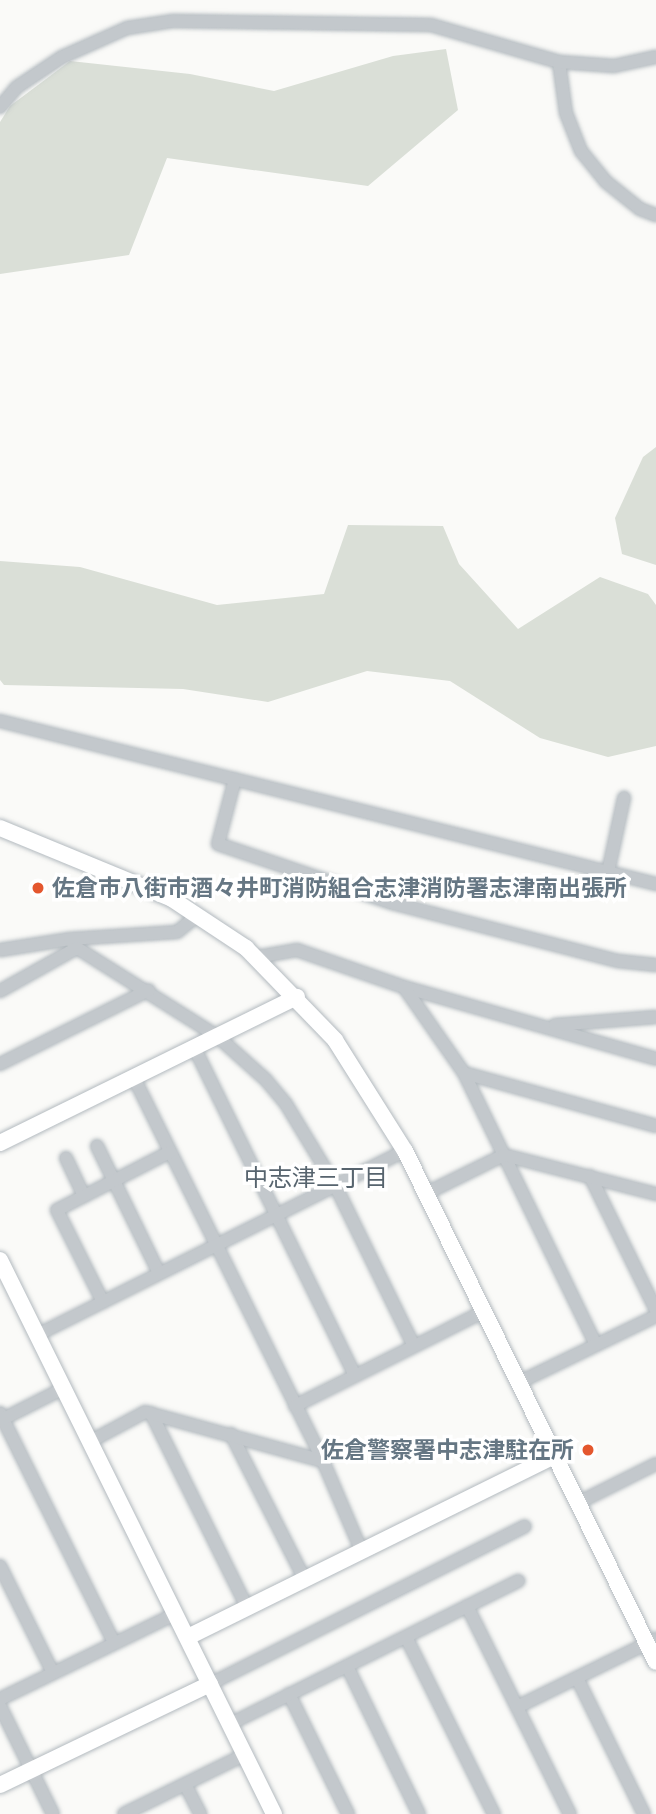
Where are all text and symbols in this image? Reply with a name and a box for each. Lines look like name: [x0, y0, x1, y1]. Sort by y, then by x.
place label: 佐倉市八街市酒々井町消防組合志津消防署志津南出張所: [52, 874, 627, 902]
marker: 佐倉市八街市酒々井町消防組合志津消防署志津南出張所: [30, 880, 46, 896]
district label: 中志津三丁目: [244, 1164, 388, 1192]
place label: 佐倉警察署中志津駐在所: [321, 1436, 574, 1464]
marker: 佐倉警察署中志津駐在所: [580, 1442, 596, 1458]

